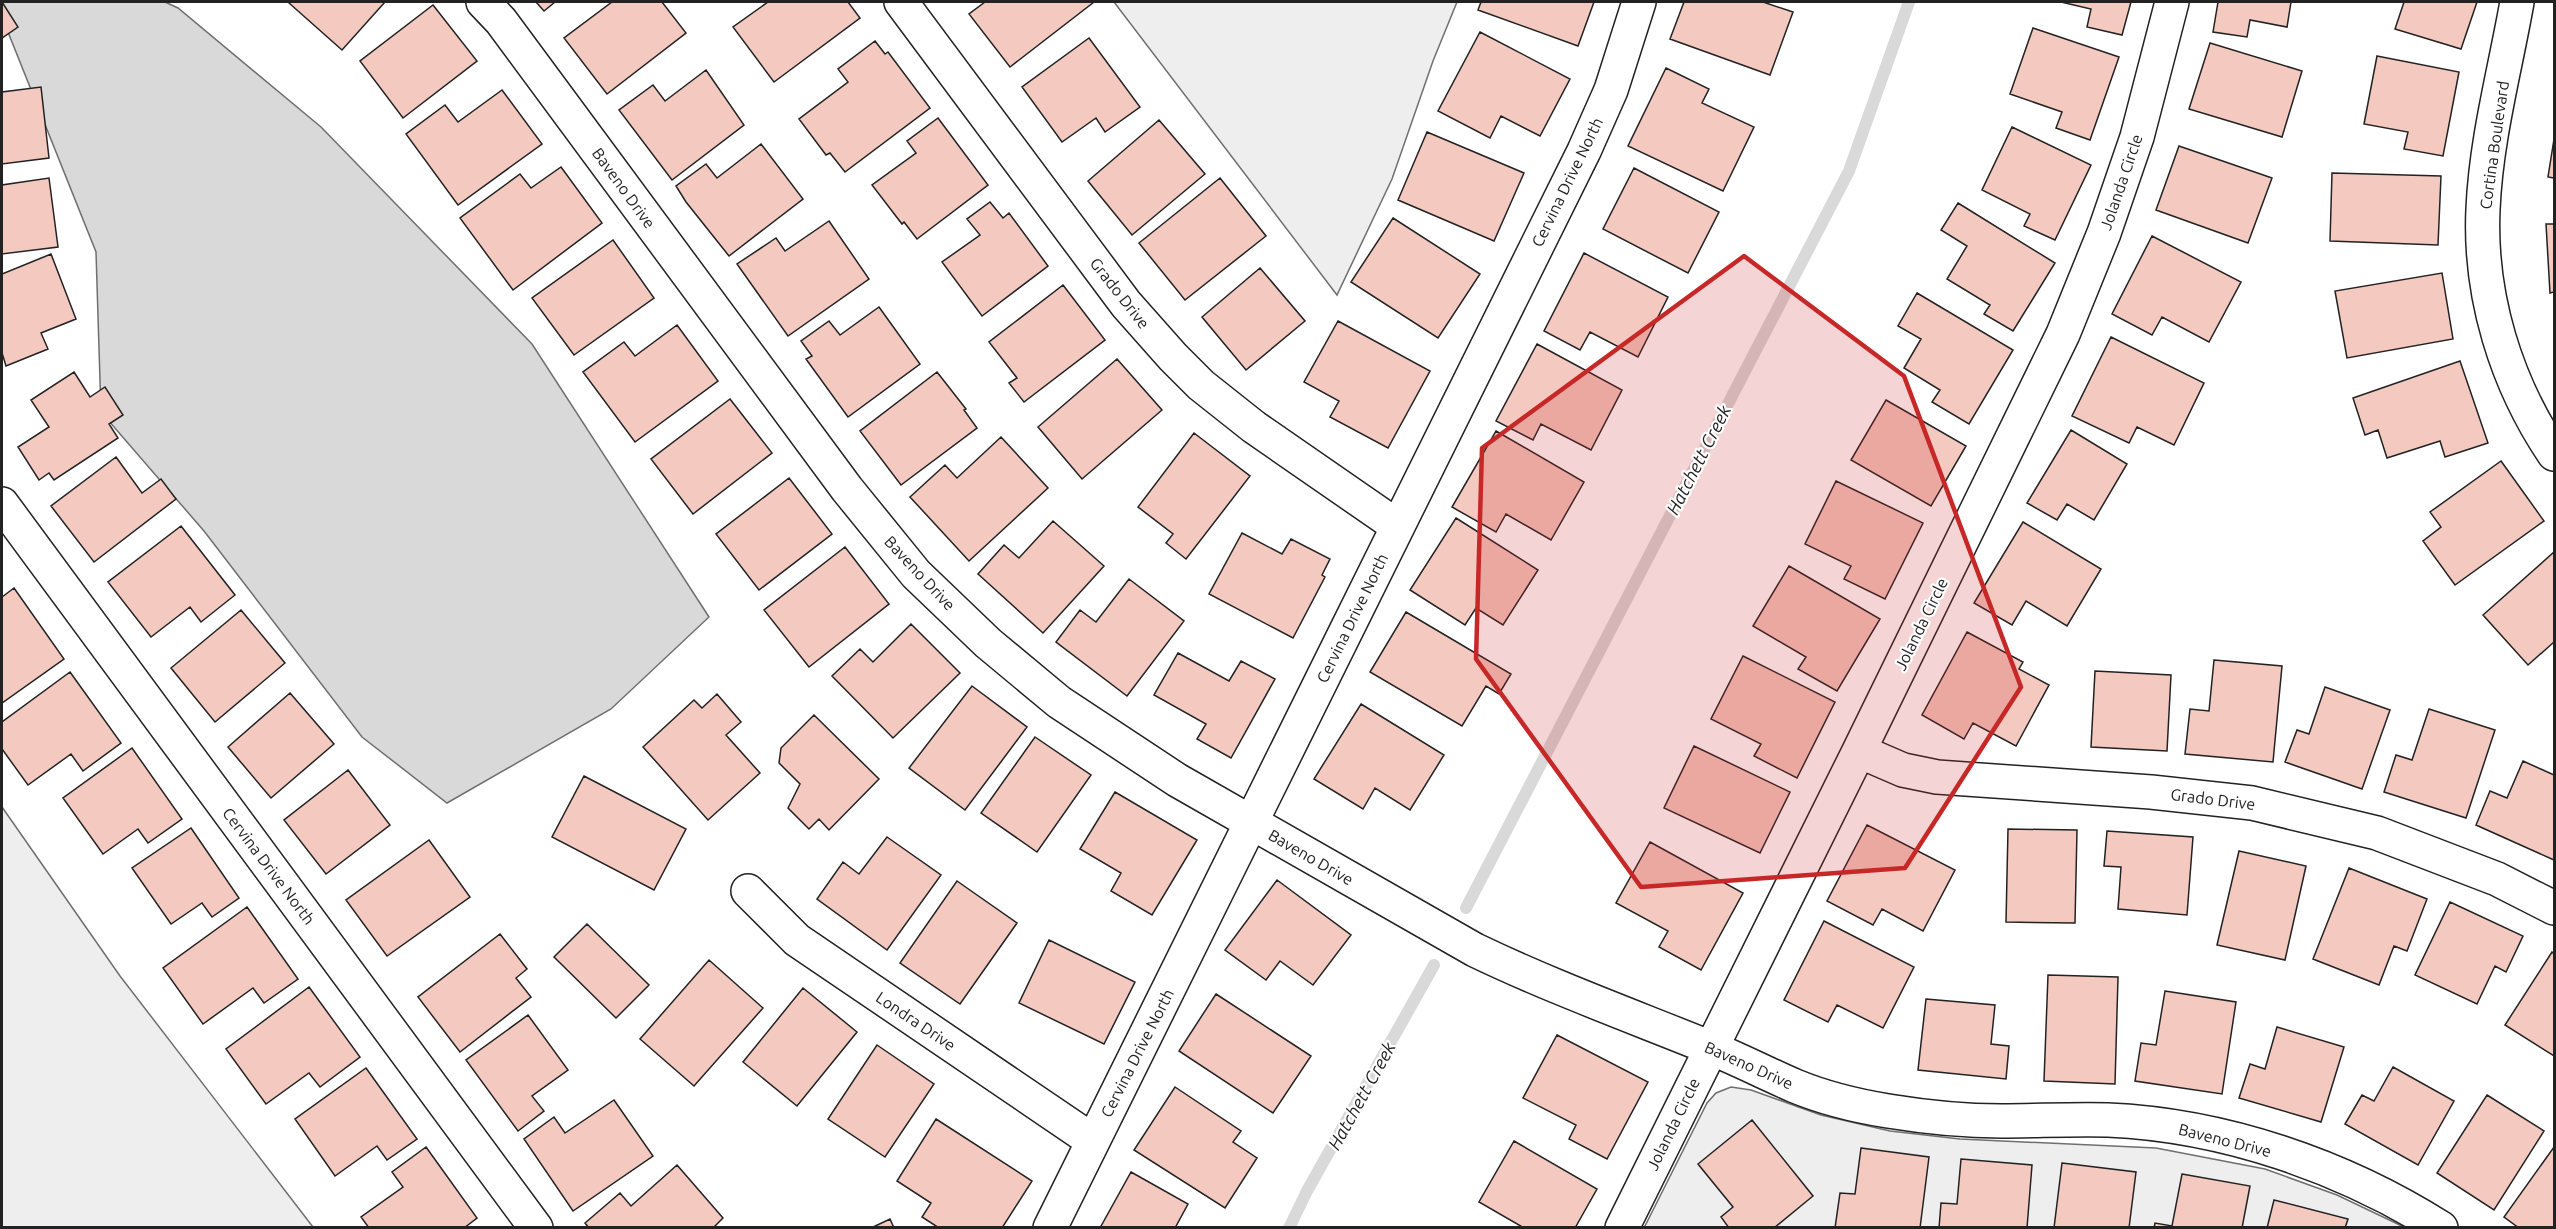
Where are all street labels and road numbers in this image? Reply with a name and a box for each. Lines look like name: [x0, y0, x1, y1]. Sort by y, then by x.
street label: Cortina Boulevard: [2476, 80, 2512, 210]
street label: Cervina Drive North: [1528, 114, 1606, 250]
street label: Jolanda Circle: [2096, 132, 2146, 232]
street label: Baveno Drive: [589, 144, 659, 232]
street label: Grado Drive: [1087, 254, 1153, 332]
street label: Baveno Drive: [881, 532, 959, 614]
street label: Cervina Drive North: [1313, 550, 1391, 686]
street label: Jolanda Circle: [1891, 575, 1951, 673]
street label: Grado Drive: [2170, 785, 2256, 813]
street label: Cervina Drive North: [219, 804, 319, 928]
street label: Baveno Drive: [1265, 825, 1357, 889]
street label: Cervina Drive North: [1097, 986, 1177, 1120]
street label: Londra Drive: [873, 988, 959, 1054]
street label: Baveno Drive: [1702, 1037, 1796, 1093]
street label: Jolanda Circle: [1643, 1075, 1703, 1173]
street label: Baveno Drive: [2177, 1120, 2273, 1160]

